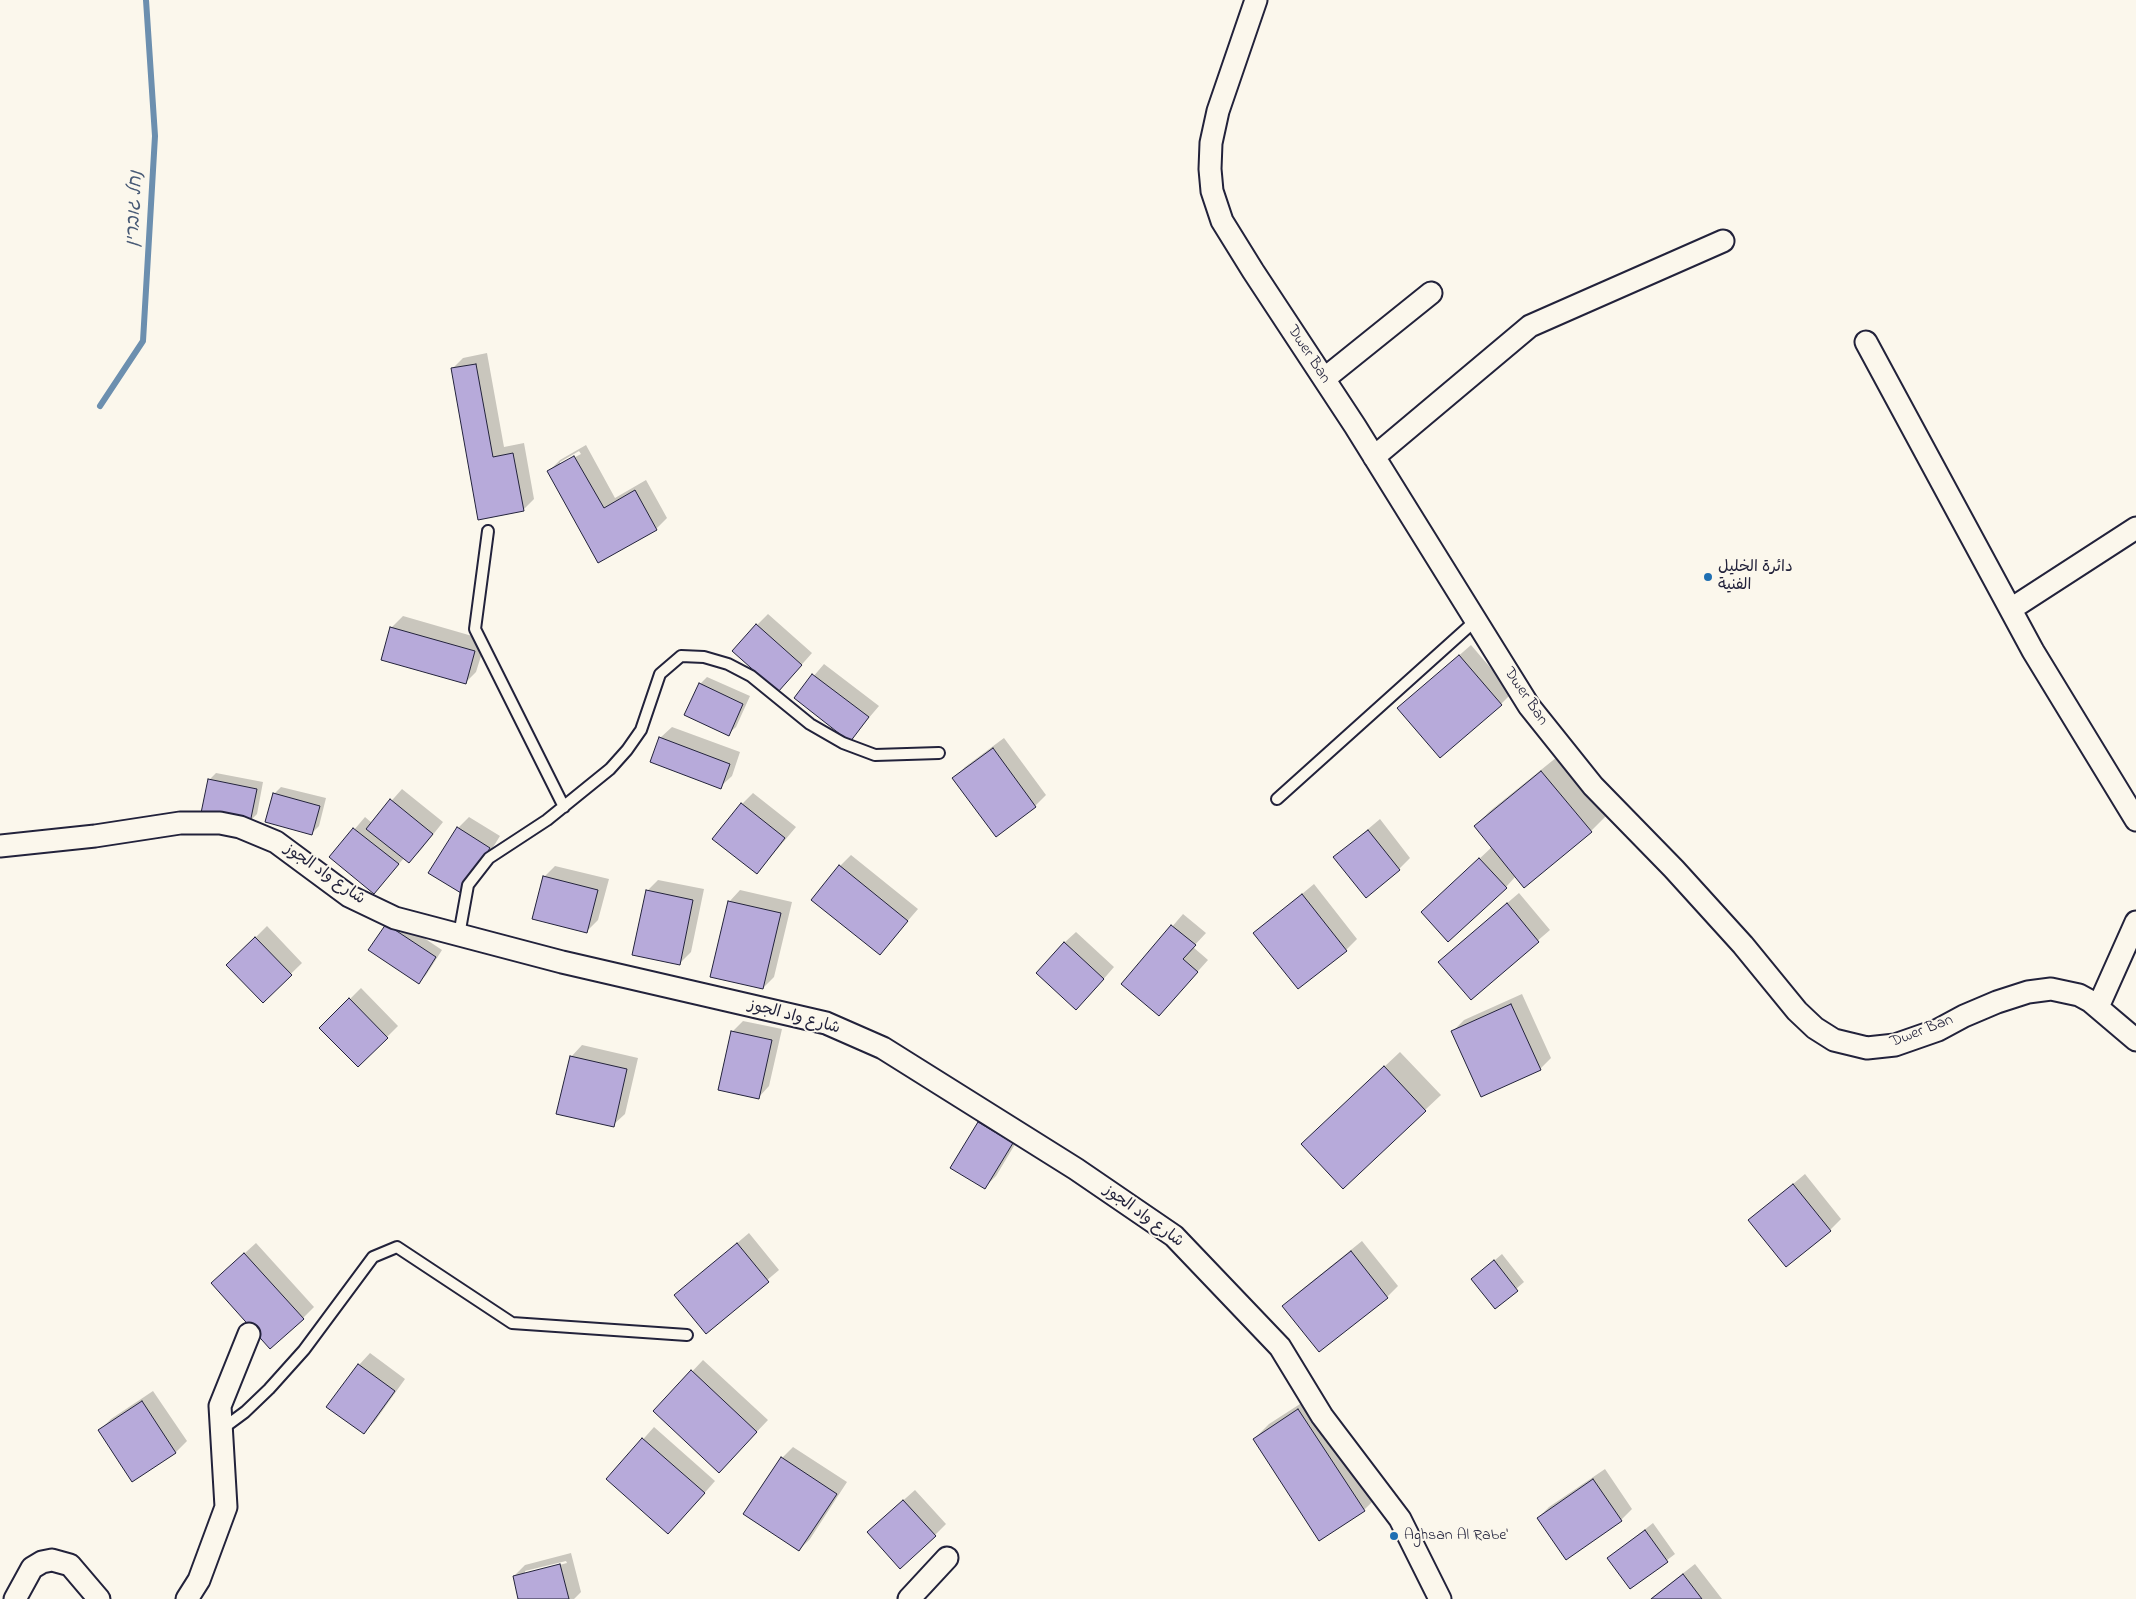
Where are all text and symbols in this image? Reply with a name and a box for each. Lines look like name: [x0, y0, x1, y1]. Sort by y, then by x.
water label: נחל גוברין: [123, 171, 149, 247]
street label: Dwer Ban: [1282, 322, 1334, 388]
place label: دائرة الخليل الفنية: [1718, 558, 1793, 596]
marker: دائرة الخليل الفنية: [1702, 571, 1714, 583]
street label: Dwer Ban: [1499, 664, 1551, 730]
street label: شارع واد الجوز: [280, 840, 368, 910]
street label: شارع واد الجوز: [746, 997, 842, 1039]
street label: Dwer Ban: [1888, 1011, 1956, 1053]
street label: شارع واد الجوز: [1099, 1182, 1187, 1252]
place label: Aghsan Al Rabe': [1404, 1526, 1508, 1546]
marker: Aghsan Al Rabe': [1388, 1530, 1400, 1542]

